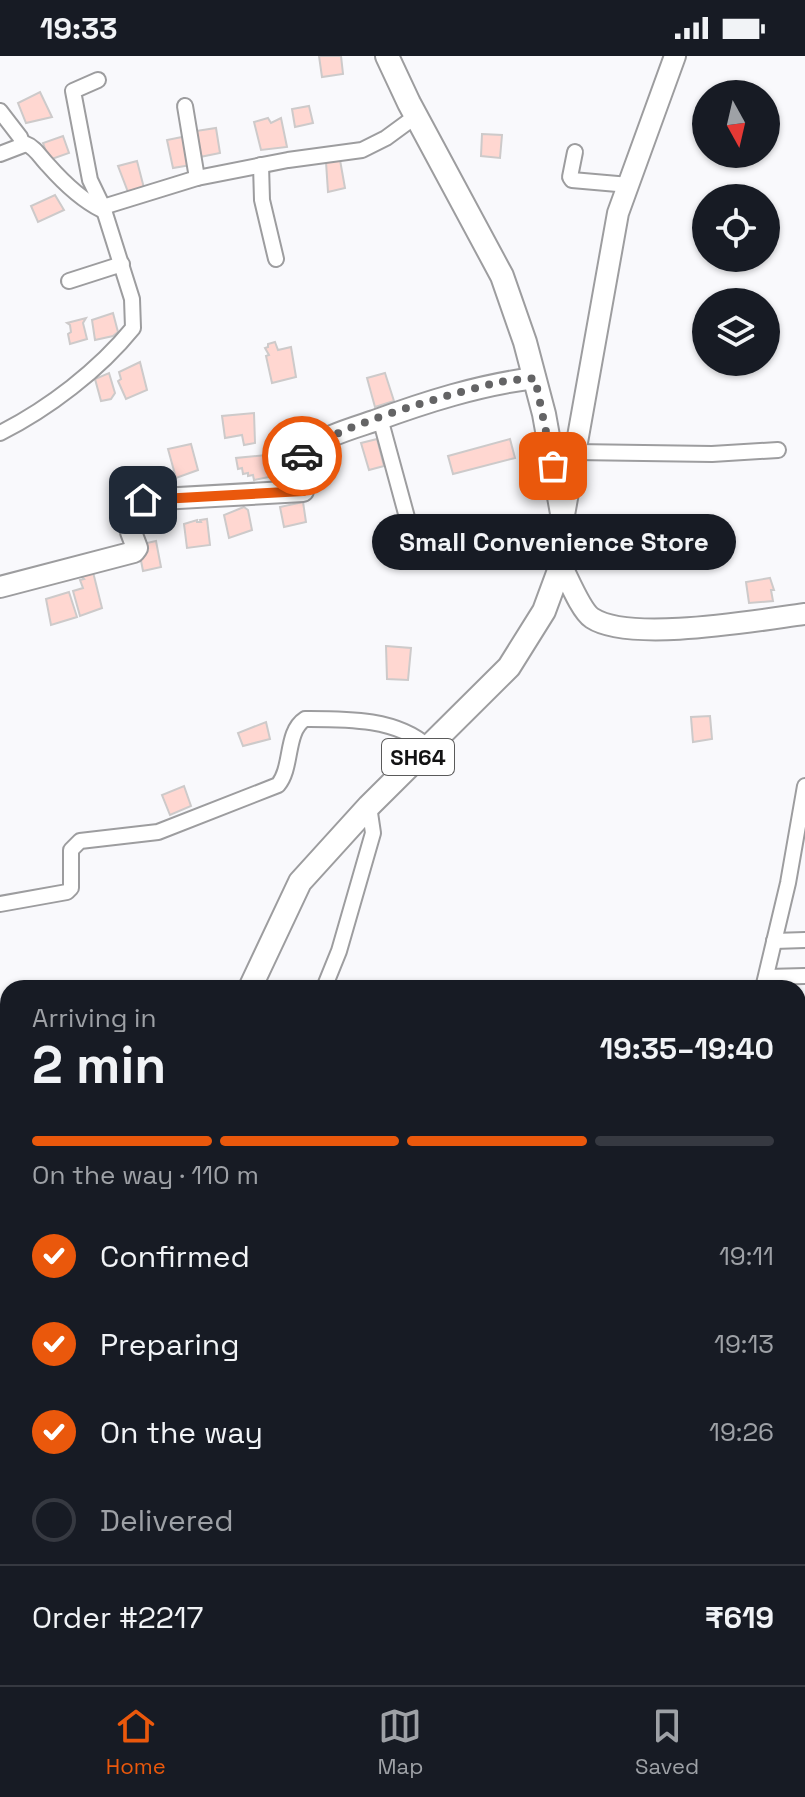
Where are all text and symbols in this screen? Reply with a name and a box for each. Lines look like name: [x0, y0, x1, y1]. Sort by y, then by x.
text: 19:33: [40, 9, 118, 48]
north arrow: [692, 80, 780, 168]
map controls: [692, 80, 780, 376]
button: locate: [692, 184, 780, 272]
button: layers: [692, 288, 780, 376]
courier: [262, 416, 342, 496]
pin: [519, 432, 587, 500]
icon: car: [280, 434, 324, 478]
icon: bag: [531, 444, 575, 488]
pin: [109, 466, 177, 534]
icon: home: [121, 478, 165, 522]
callout: Small Convenience Store: [371, 514, 735, 570]
text: Small Convenience Store: [399, 525, 709, 559]
road number: SH64: [382, 739, 454, 775]
text: Arriving in: [32, 1001, 156, 1035]
text: 19:35–19:40: [600, 1029, 774, 1068]
text: 2 min: [32, 1032, 166, 1098]
text: On the way · 110 m: [32, 1158, 259, 1192]
icon: check: [32, 1234, 76, 1278]
text: Confirmed: [100, 1237, 250, 1276]
text: 19:11: [719, 1239, 774, 1273]
icon: check: [32, 1322, 76, 1366]
text: Preparing: [100, 1325, 239, 1364]
text: 19:13: [714, 1327, 774, 1361]
icon: check: [32, 1410, 76, 1454]
text: On the way: [100, 1413, 263, 1452]
text: 19:26: [709, 1415, 774, 1449]
text: Delivered: [100, 1501, 234, 1540]
text: Order #2217: [32, 1598, 203, 1637]
text: ₹619: [705, 1598, 774, 1637]
tab: Home: [106, 1704, 166, 1780]
tab: Map: [377, 1704, 423, 1780]
tab: Saved: [635, 1704, 699, 1780]

